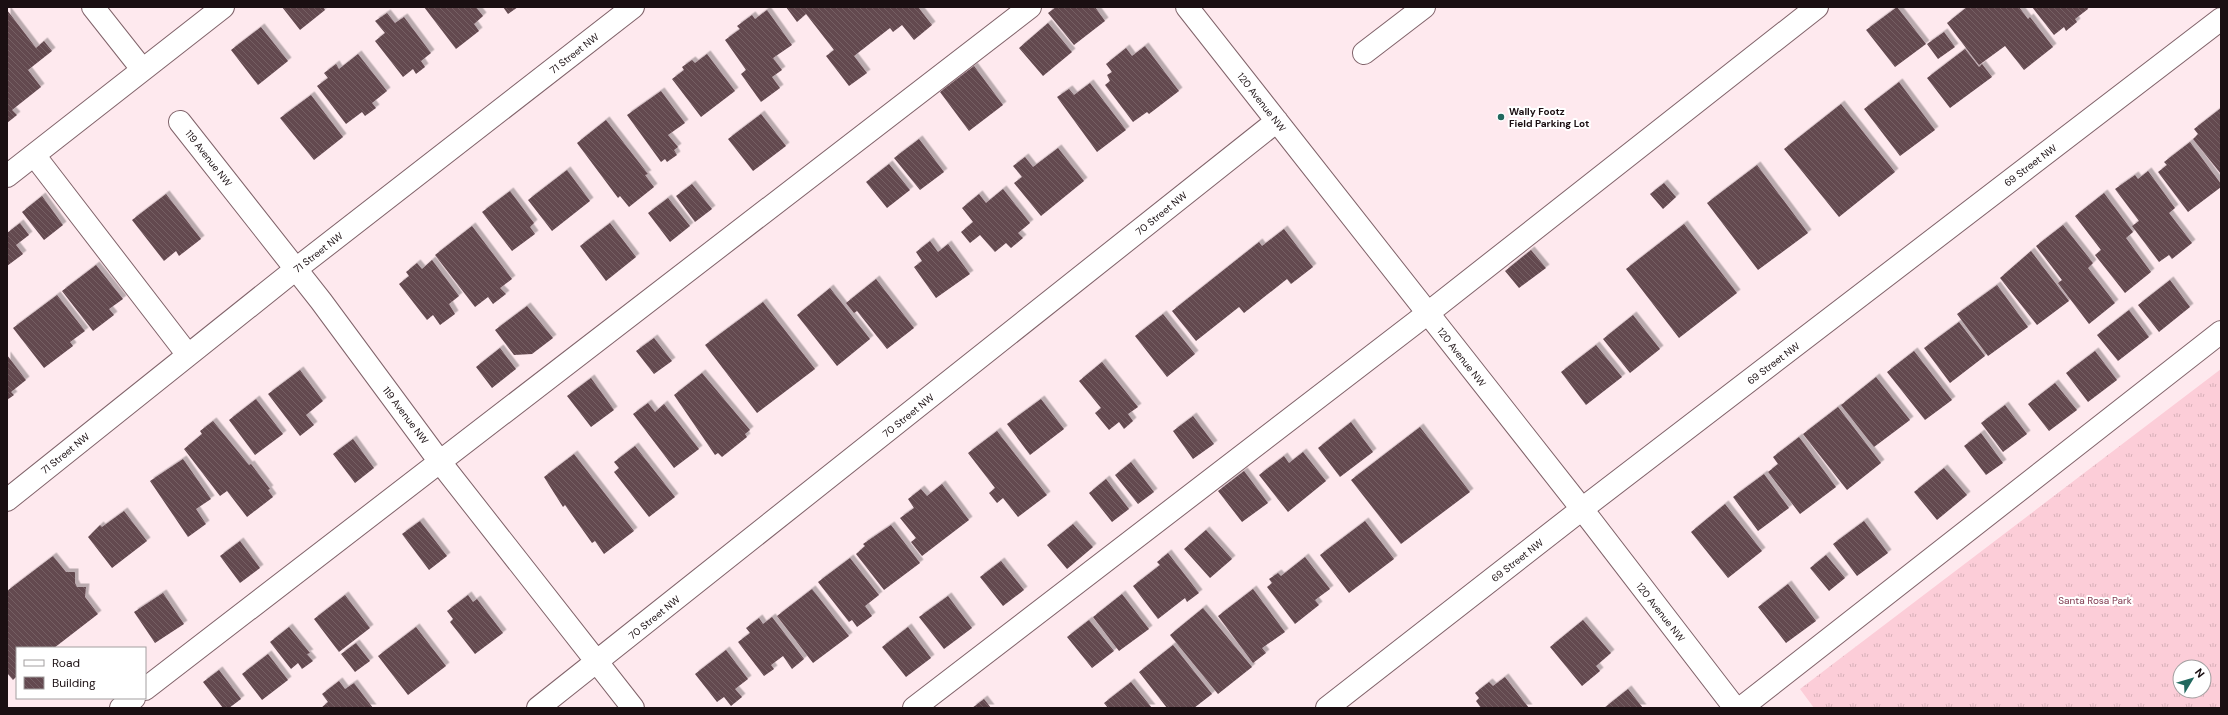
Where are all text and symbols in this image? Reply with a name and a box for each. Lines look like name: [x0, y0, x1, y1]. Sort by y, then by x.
street label: 71 Street NW: [547, 30, 602, 77]
street label: 120 Avenue NW: [1234, 70, 1289, 135]
place label: Wally Footz Field Parking Lot: [1509, 105, 1589, 130]
marker: Wally Footz Field Parking Lot: [1496, 112, 1506, 122]
street label: 119 Avenue NW: [182, 127, 235, 190]
street label: 69 Street NW: [2001, 141, 2059, 189]
street label: 70 Street NW: [1133, 189, 1190, 238]
street label: 71 Street NW: [291, 229, 346, 276]
street label: 120 Avenue NW: [1434, 325, 1489, 390]
street label: 69 Street NW: [1744, 339, 1802, 387]
street label: 119 Avenue NW: [380, 384, 432, 447]
street label: 70 Street NW: [880, 391, 937, 440]
street label: 71 Street NW: [38, 430, 92, 477]
street label: 69 Street NW: [1489, 536, 1546, 585]
street label: 120 Avenue NW: [1633, 580, 1688, 645]
street label: 70 Street NW: [626, 593, 683, 642]
park label: Santa Rosa Park: [2058, 594, 2132, 607]
legend: [16, 647, 146, 699]
text: Road: [52, 655, 80, 671]
north arrow: [2172, 659, 2212, 699]
text: N: [2192, 665, 2208, 680]
text: Building: [52, 675, 96, 691]

